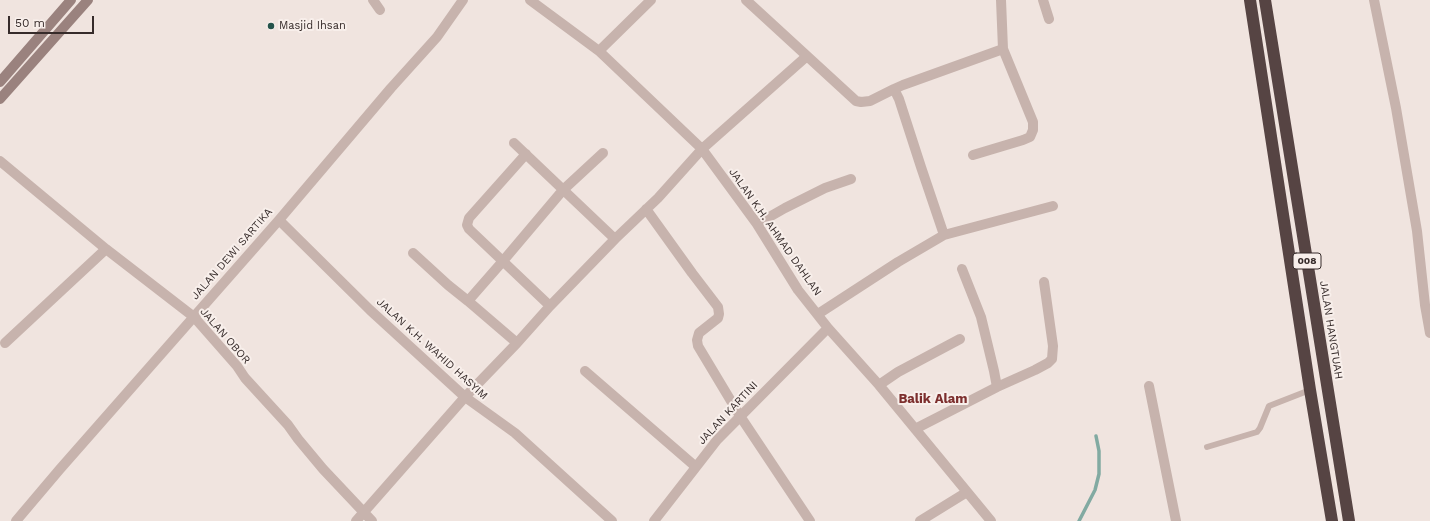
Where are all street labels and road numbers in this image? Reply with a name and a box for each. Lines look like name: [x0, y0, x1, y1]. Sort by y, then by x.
street label: JALAN K.H. AHMAD DAHLAN: [726, 166, 824, 298]
street label: JALAN DEWI SARTIKA: [189, 205, 275, 303]
road number: 008: [1293, 253, 1321, 269]
street label: JALAN HANGTUAH: [1317, 280, 1345, 380]
street label: JALAN K.H. WAHID HASYIM: [374, 296, 490, 402]
street label: JALAN OBOR: [197, 305, 253, 367]
street label: JALAN KARTINI: [695, 379, 761, 447]

